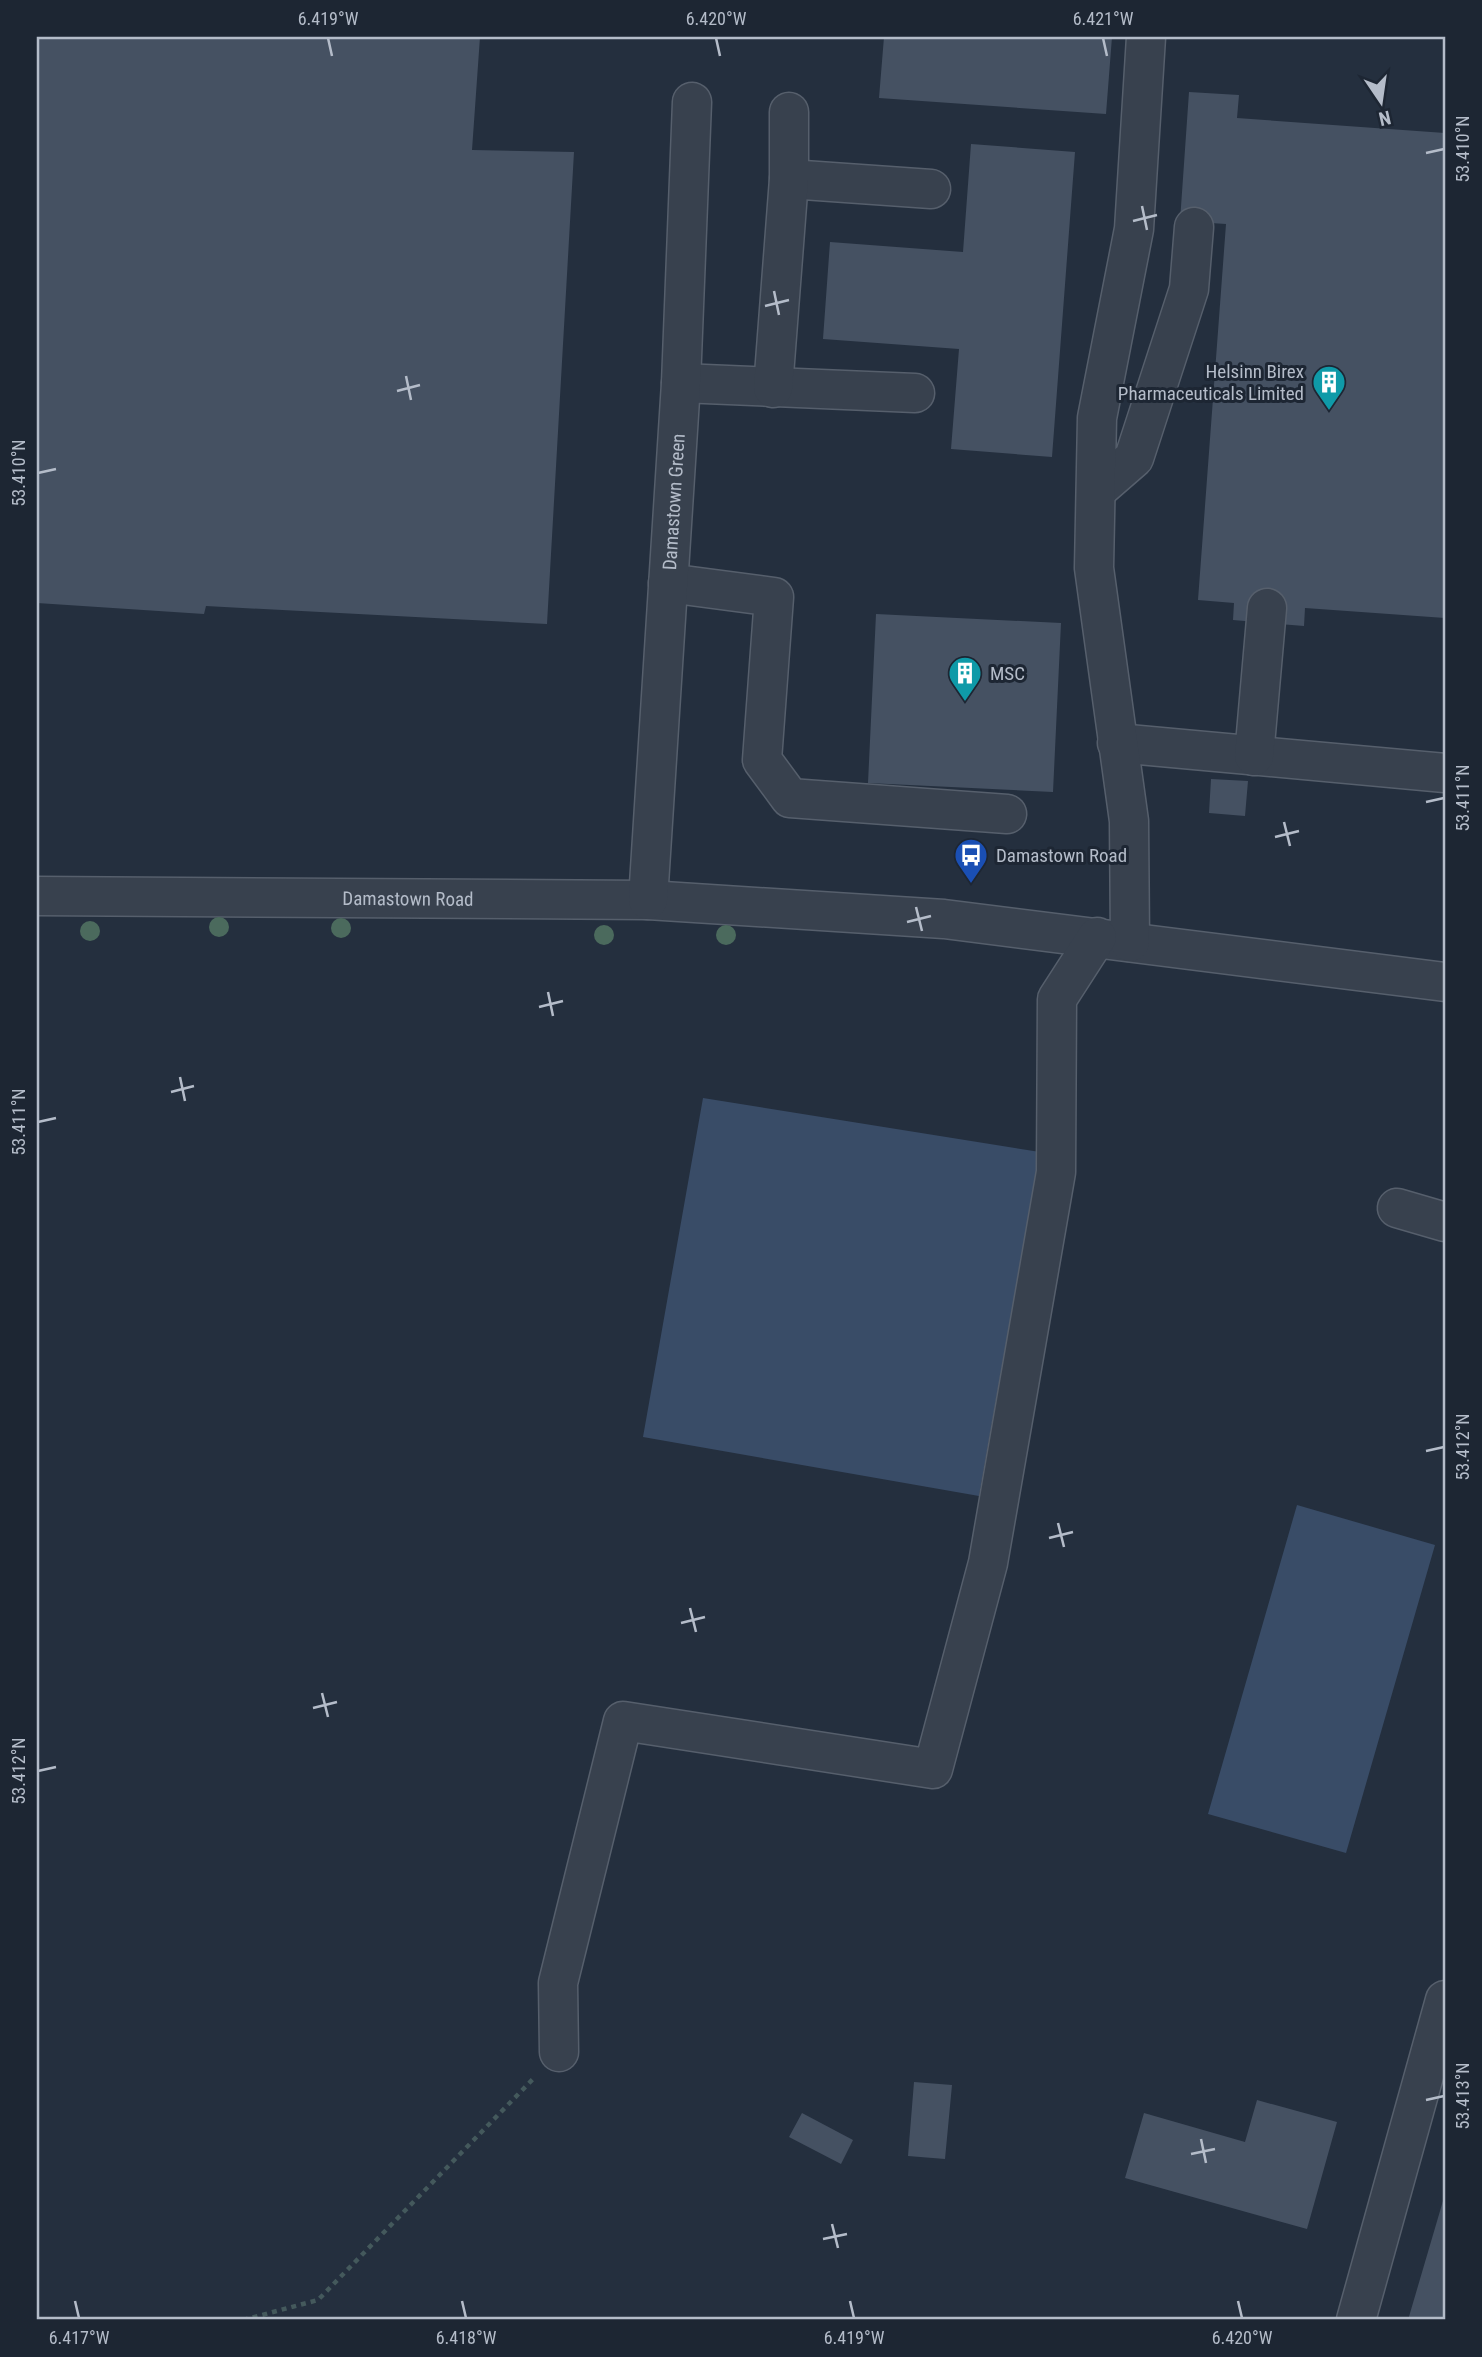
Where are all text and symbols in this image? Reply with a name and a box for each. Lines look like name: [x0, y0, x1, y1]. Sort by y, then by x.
text: 6.419°W: [298, 8, 359, 29]
text: 6.420°W: [686, 8, 747, 29]
text: 6.421°W: [1073, 8, 1134, 29]
north arrow: [1346, 66, 1416, 136]
text: N: [1376, 106, 1393, 131]
text: 53.410°N: [1452, 115, 1473, 183]
place label: Helsinn Birex Pharmaceuticals Limited: [1118, 360, 1304, 405]
building icon: Helsinn Birex Pharmaceuticals Limited: [1310, 363, 1348, 412]
street label: Damastown Green: [658, 433, 690, 571]
text: 53.410°N: [8, 439, 29, 507]
building icon: MSC: [946, 654, 984, 703]
place label: MSC: [990, 662, 1025, 685]
text: 53.411°N: [1452, 764, 1473, 832]
bus stop icon: Damastown Road: [952, 836, 990, 885]
place label: Damastown Road: [996, 844, 1127, 867]
street label: Damastown Road: [342, 887, 474, 911]
text: 53.411°N: [8, 1088, 29, 1156]
text: 53.412°N: [1452, 1413, 1473, 1481]
text: 53.412°N: [8, 1737, 29, 1805]
text: 53.413°N: [1452, 2062, 1473, 2130]
text: 6.417°W: [49, 2327, 110, 2348]
text: 6.418°W: [436, 2327, 497, 2348]
text: 6.419°W: [824, 2327, 885, 2348]
text: 6.420°W: [1212, 2327, 1273, 2348]

